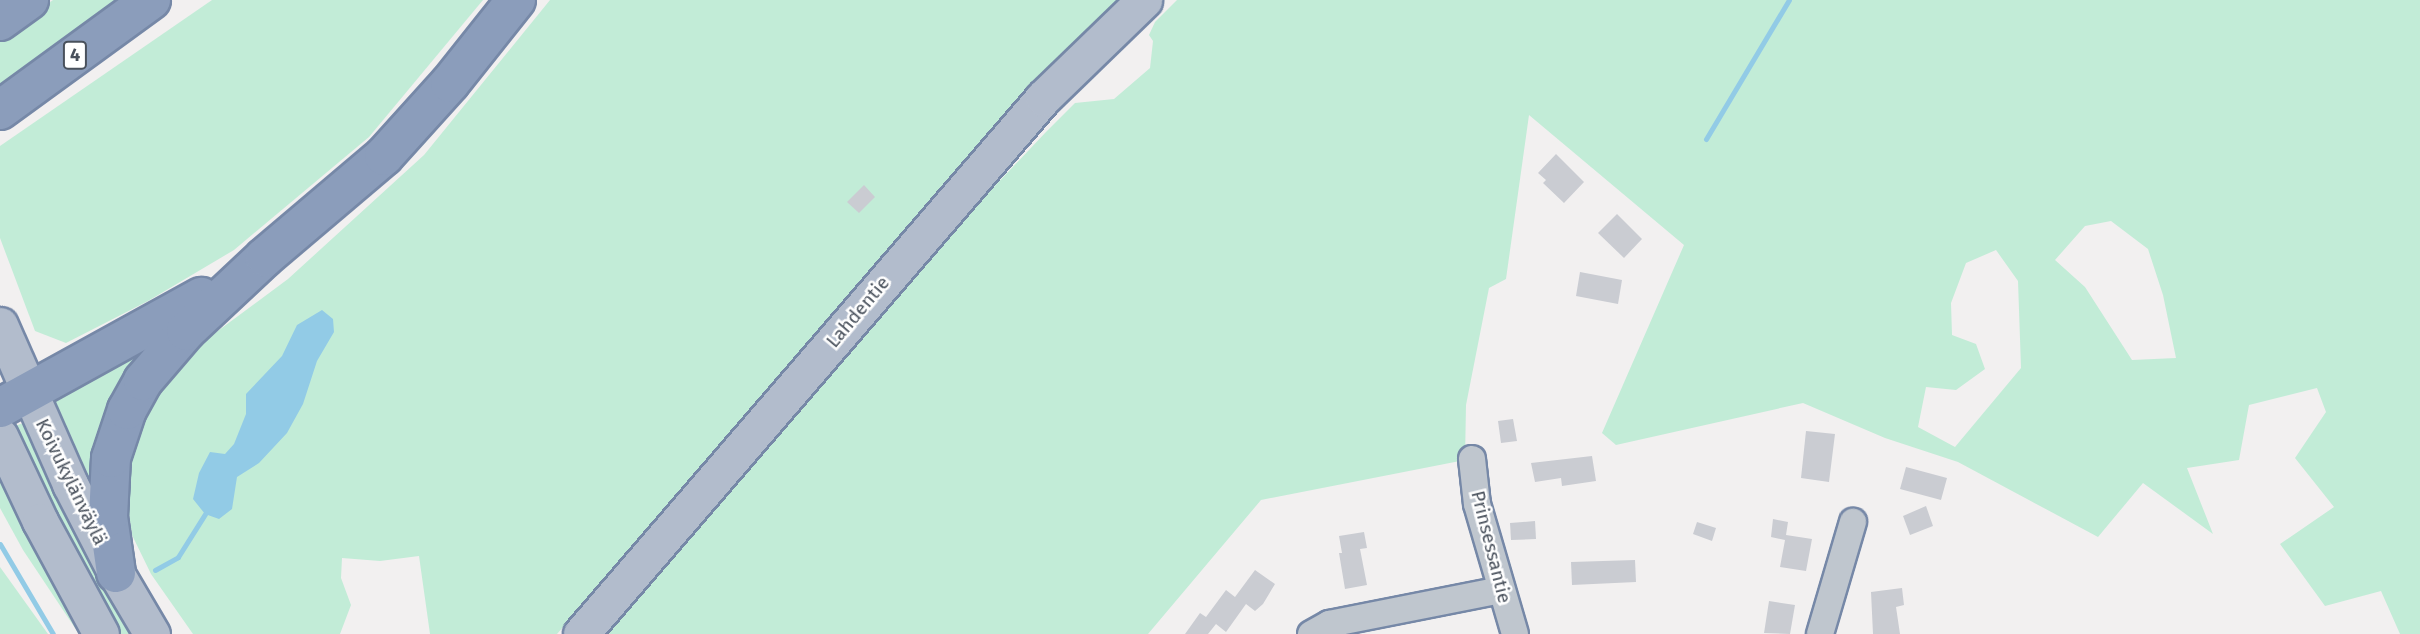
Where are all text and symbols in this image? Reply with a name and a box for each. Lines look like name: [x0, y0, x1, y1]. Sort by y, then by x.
road number: 4: [63, 40, 87, 70]
street label: Lahdentie: [822, 272, 894, 352]
street label: Koivukylänväylä: [31, 415, 111, 549]
street label: Prinsessantie: [1466, 488, 1516, 606]

